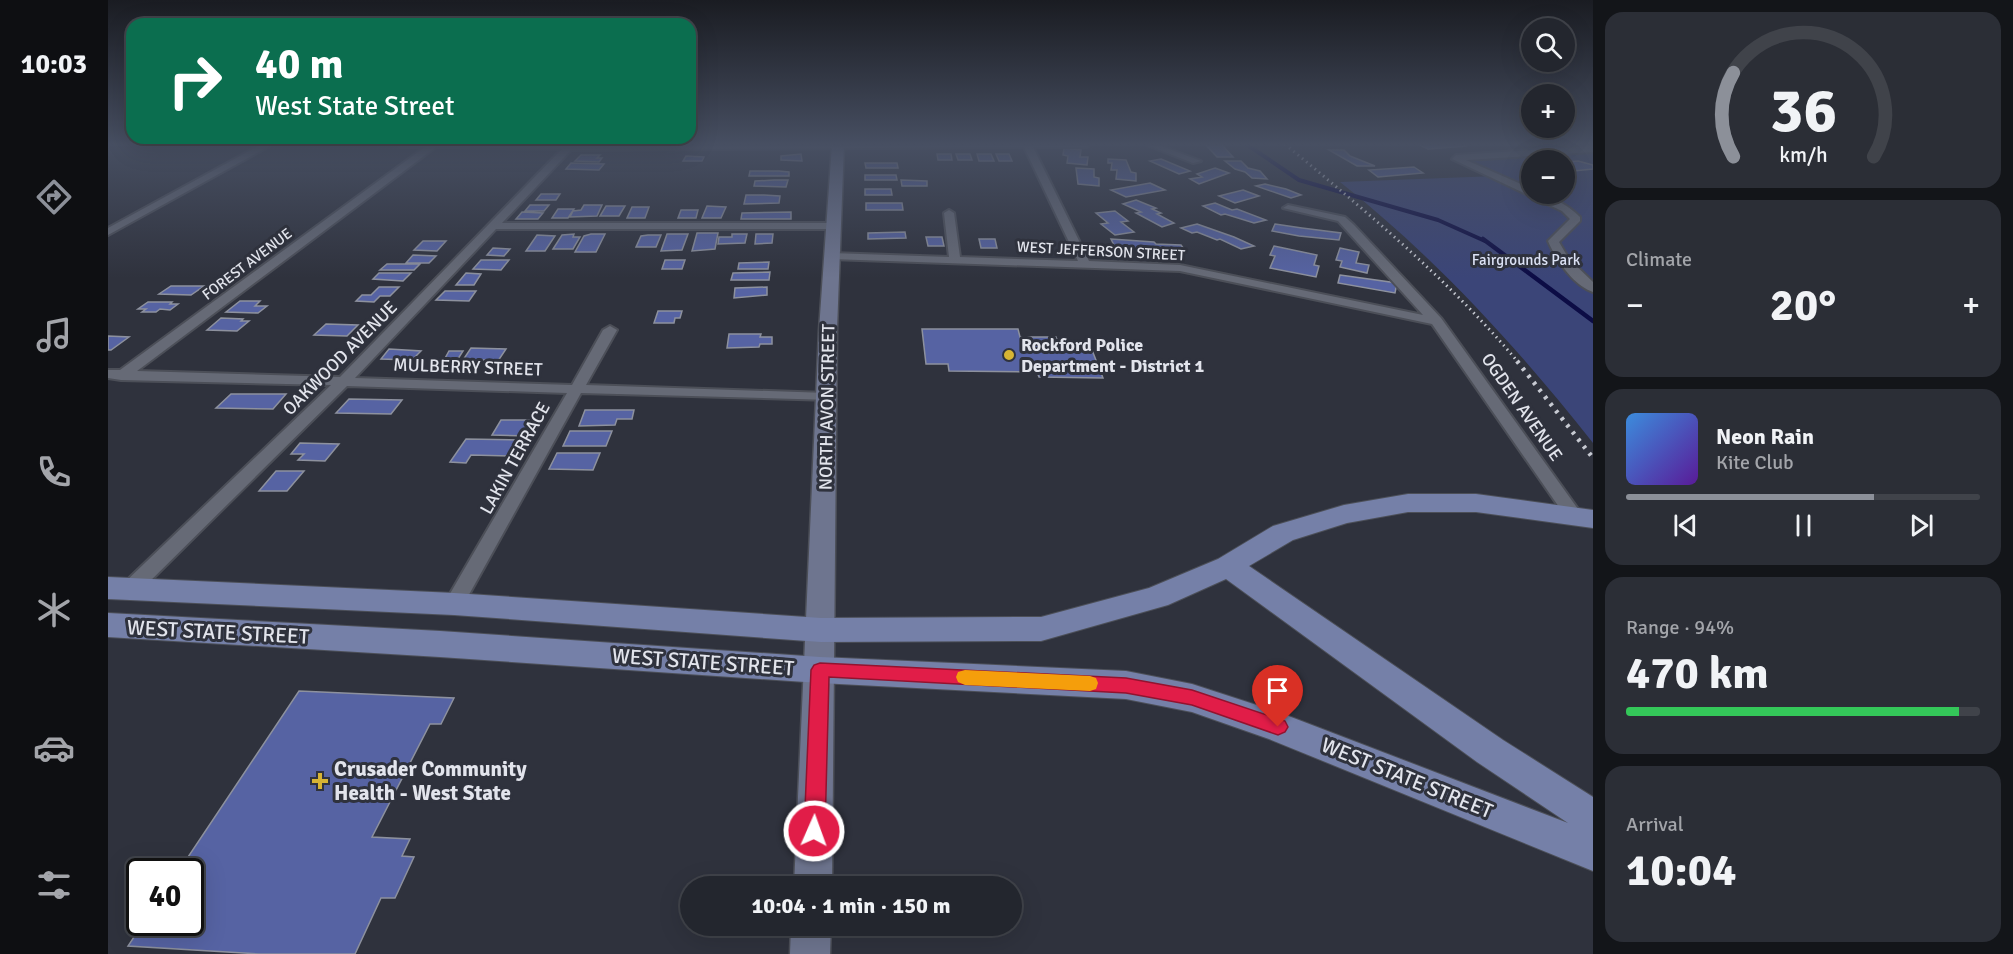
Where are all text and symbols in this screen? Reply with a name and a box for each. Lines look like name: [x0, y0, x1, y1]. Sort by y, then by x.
map controls: [1521, 18, 1575, 204]
button: search: [1521, 18, 1575, 72]
text: 40 m: [255, 39, 344, 90]
icon: right: [156, 42, 234, 120]
text: 10:03: [21, 48, 87, 81]
text: 36: [1769, 72, 1837, 149]
button: +: [1521, 84, 1575, 138]
text: West State Street: [255, 90, 454, 123]
text: km/h: [1779, 143, 1827, 169]
button: −: [1521, 150, 1575, 204]
icon: directions: [33, 176, 75, 218]
street label: FOREST AVENUE: [198, 224, 296, 304]
street label: WEST JEFFERSON STREET: [1016, 238, 1186, 264]
text: Climate: [1626, 247, 1692, 272]
park label: Fairgrounds Park: [1472, 251, 1581, 269]
text: 20°: [1770, 278, 1836, 333]
text: −: [1626, 285, 1644, 326]
text: +: [1962, 285, 1980, 326]
street label: OAKWOOD AVENUE: [278, 296, 402, 420]
icon: music: [33, 314, 75, 356]
street label: NORTH AVON STREET: [815, 324, 839, 490]
place label: Rockford Police Department - District 1: [1021, 334, 1204, 377]
marker: Rockford Police Department - District 1: [1002, 348, 1016, 362]
street label: OGDEN AVENUE: [1477, 349, 1567, 465]
street label: MULBERRY STREET: [393, 353, 543, 381]
street label: LAKIN TERRACE: [475, 398, 555, 518]
text: Neon Rain: [1716, 423, 1814, 450]
text: Kite Club: [1716, 450, 1794, 475]
icon: phone: [33, 451, 75, 493]
icon: previous: [1669, 509, 1702, 542]
icon: pause: [1787, 509, 1820, 542]
icon: next: [1905, 509, 1938, 542]
icon: climate: [33, 589, 75, 631]
street label: WEST STATE STREET: [126, 614, 310, 650]
text: Range · 94%: [1626, 615, 1734, 640]
street label: WEST STATE STREET: [611, 643, 796, 681]
text: 470 km: [1626, 646, 1769, 701]
pin: [1252, 665, 1303, 727]
icon: arrive: [1261, 674, 1294, 707]
icon: car: [33, 727, 75, 769]
street label: WEST STATE STREET: [1318, 732, 1497, 824]
place label: Crusader Community Health - West State: [334, 756, 527, 806]
marker: Crusader Community Health - West State: [311, 772, 329, 790]
position arrow: [782, 799, 846, 863]
text: Arrival: [1626, 812, 1684, 837]
text: 10:04: [1626, 843, 1736, 898]
speed limit sign: 40: [126, 858, 204, 936]
icon: filters: [33, 864, 75, 906]
text: 10:04 · 1 min · 150 m: [751, 892, 951, 919]

